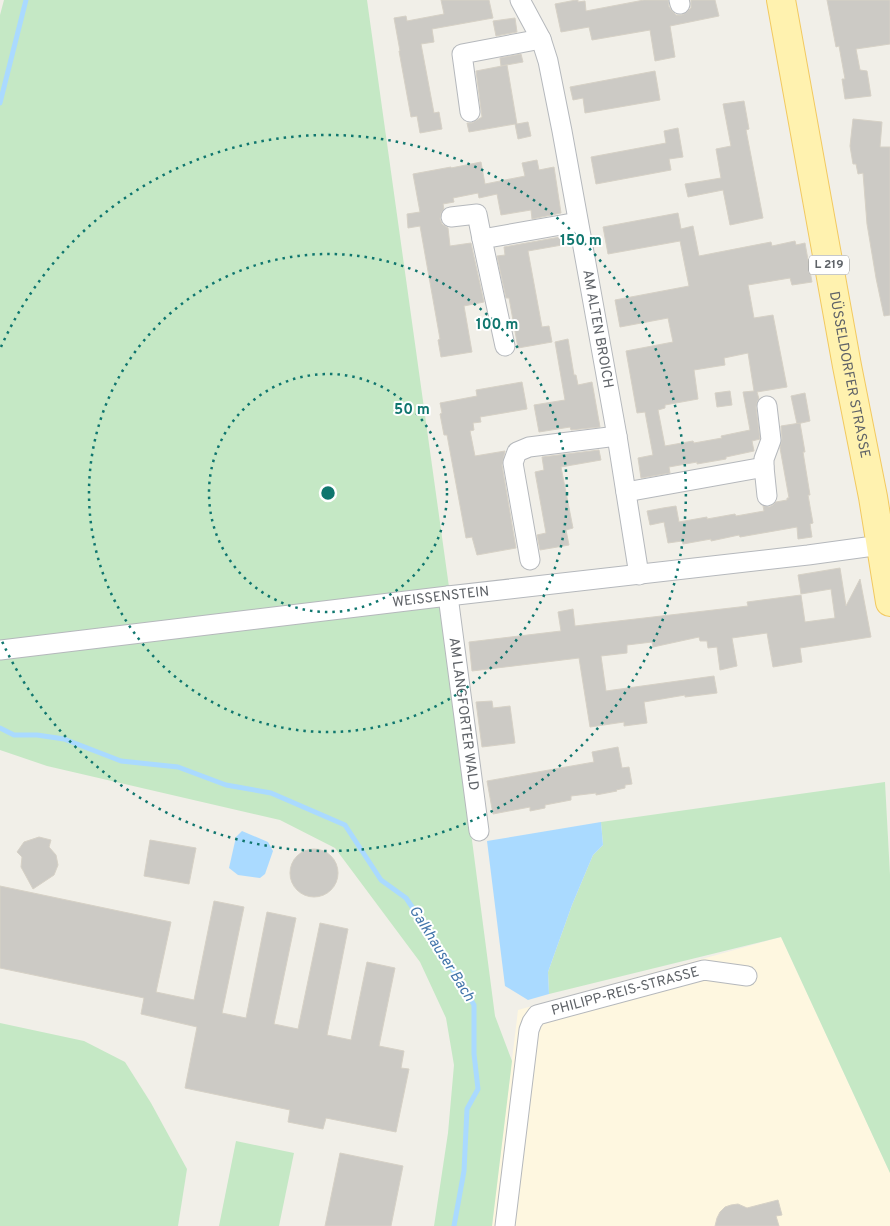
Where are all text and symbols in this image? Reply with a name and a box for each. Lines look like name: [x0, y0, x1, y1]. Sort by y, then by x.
text: 150 m: [560, 232, 602, 251]
road number: L 219: [809, 256, 849, 274]
street label: AM ALTEN BROICH: [579, 268, 617, 390]
street label: DÜSSELDORFER STRASSE: [825, 290, 874, 460]
text: 100 m: [476, 316, 518, 335]
text: 50 m: [394, 401, 430, 420]
centre of rings: [319, 484, 337, 502]
street label: WEISSENSTEIN: [392, 583, 490, 611]
street label: AM LANGFORTER WALD: [445, 636, 482, 792]
water label: Galkhauser Bach: [404, 903, 478, 1005]
street label: PHILIPP-REIS-STRASSE: [550, 963, 701, 1019]

